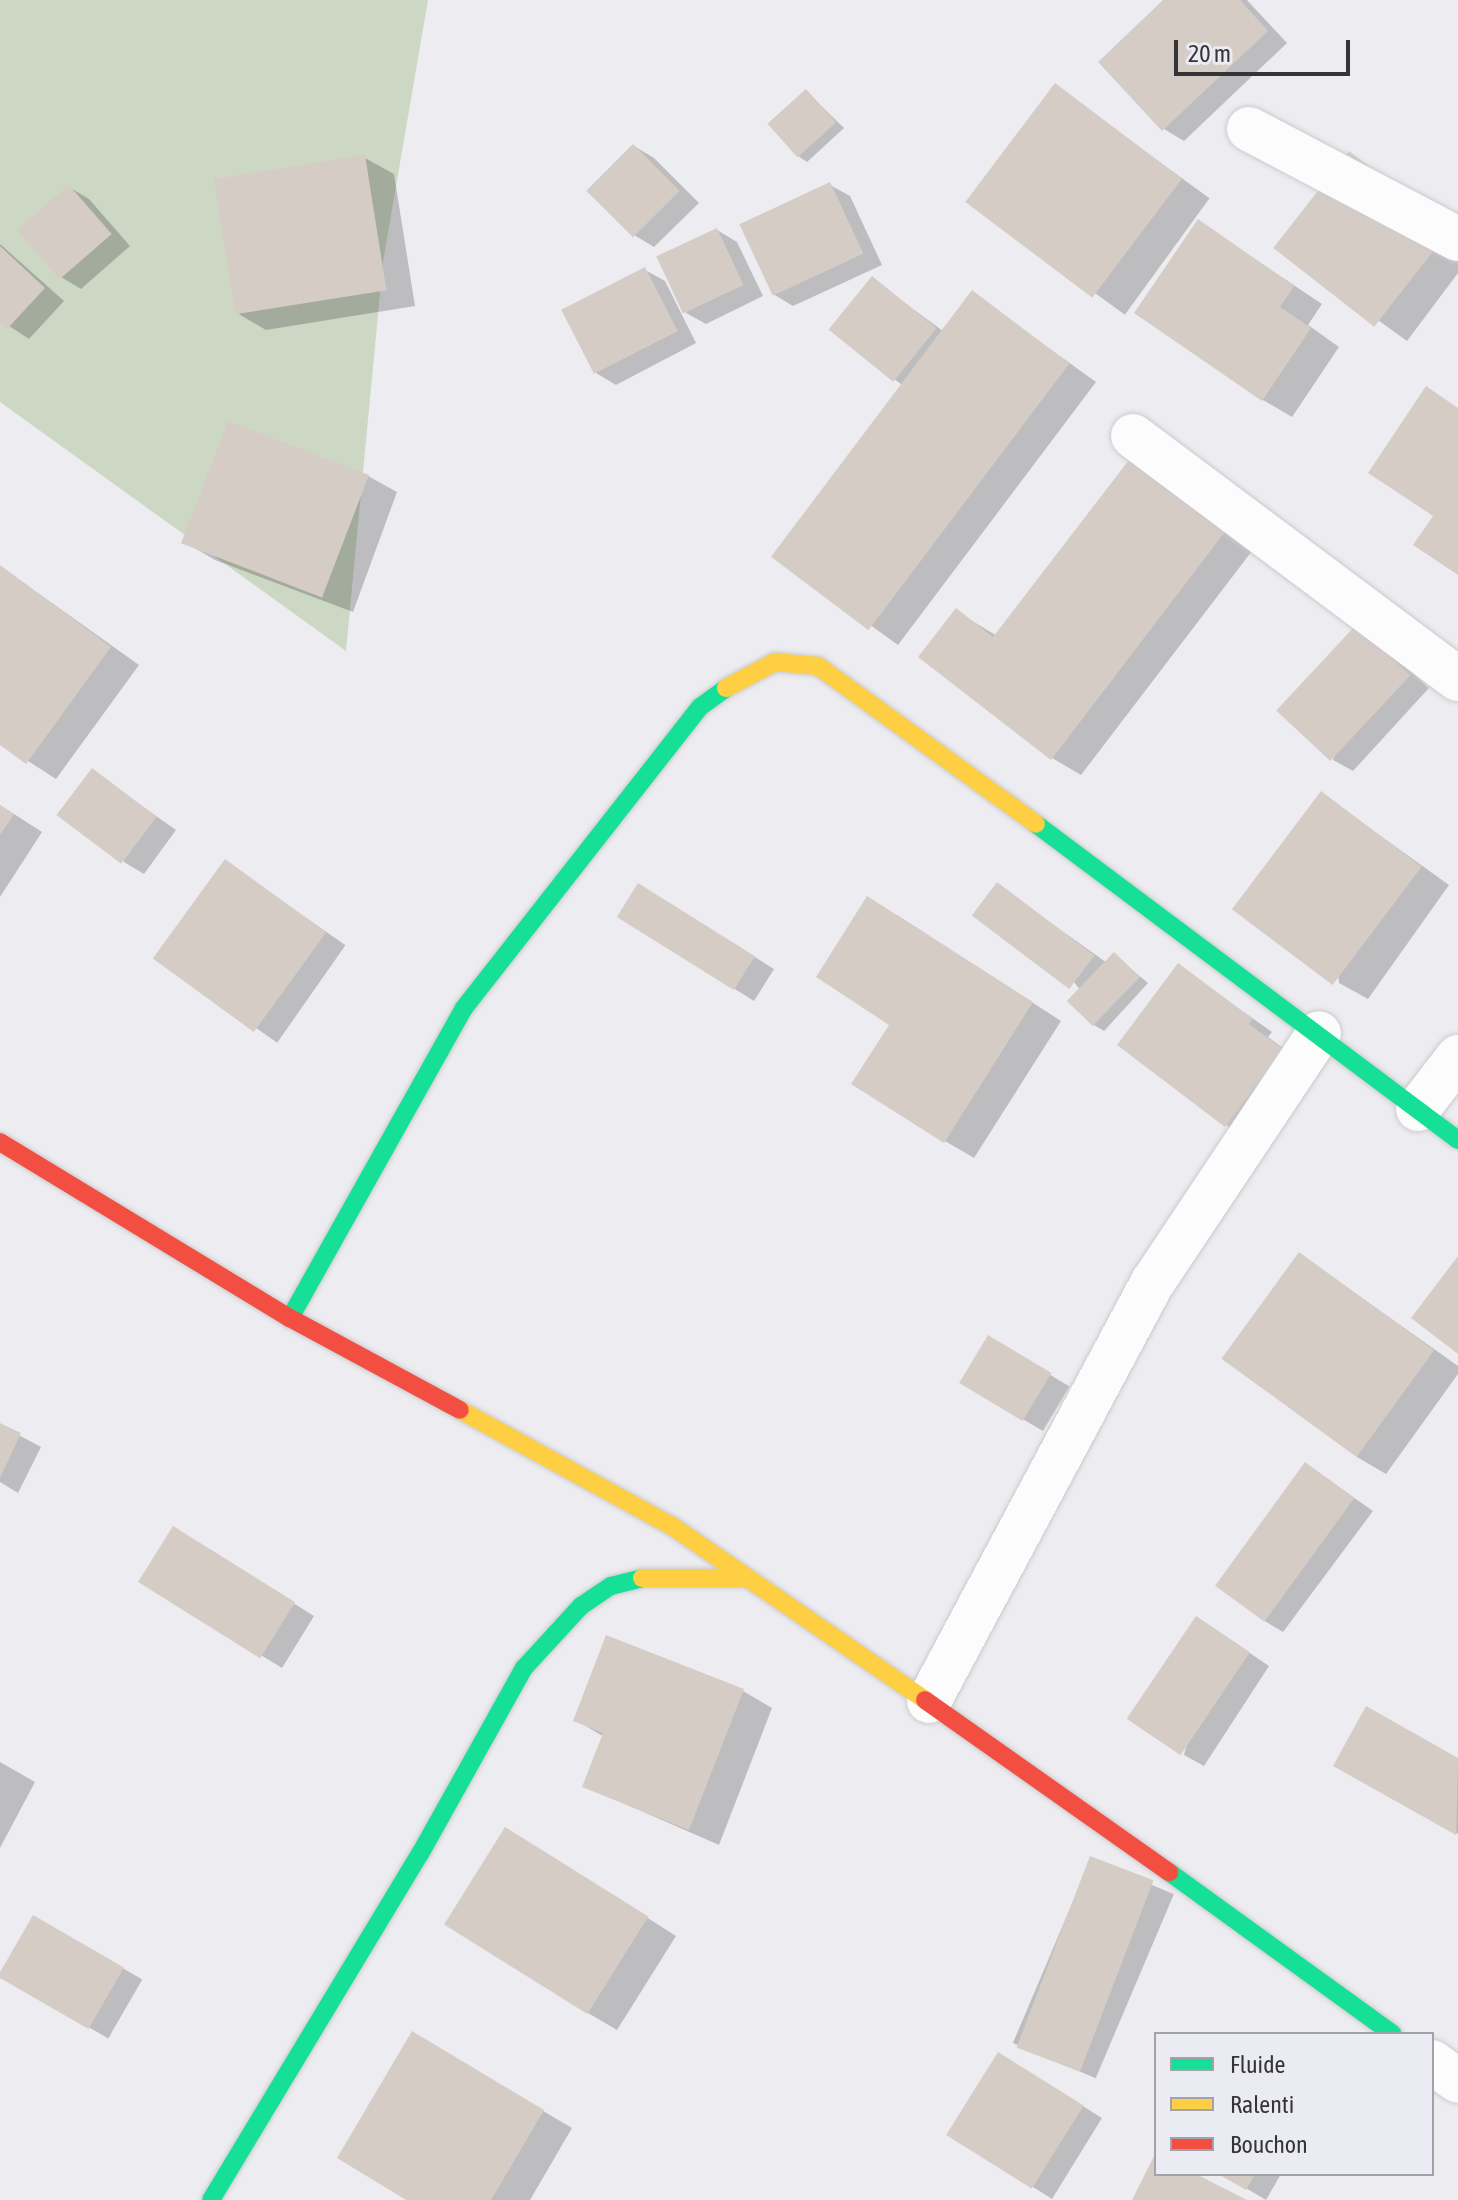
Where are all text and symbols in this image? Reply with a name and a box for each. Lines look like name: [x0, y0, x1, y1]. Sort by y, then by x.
scale bar: [1178, 24, 1354, 74]
text: 20 m: [1188, 40, 1231, 67]
legend: [1154, 2032, 1434, 2176]
text: Fluide: [1230, 2051, 1285, 2078]
text: Ralenti: [1230, 2091, 1294, 2118]
text: Bouchon: [1230, 2131, 1308, 2158]

